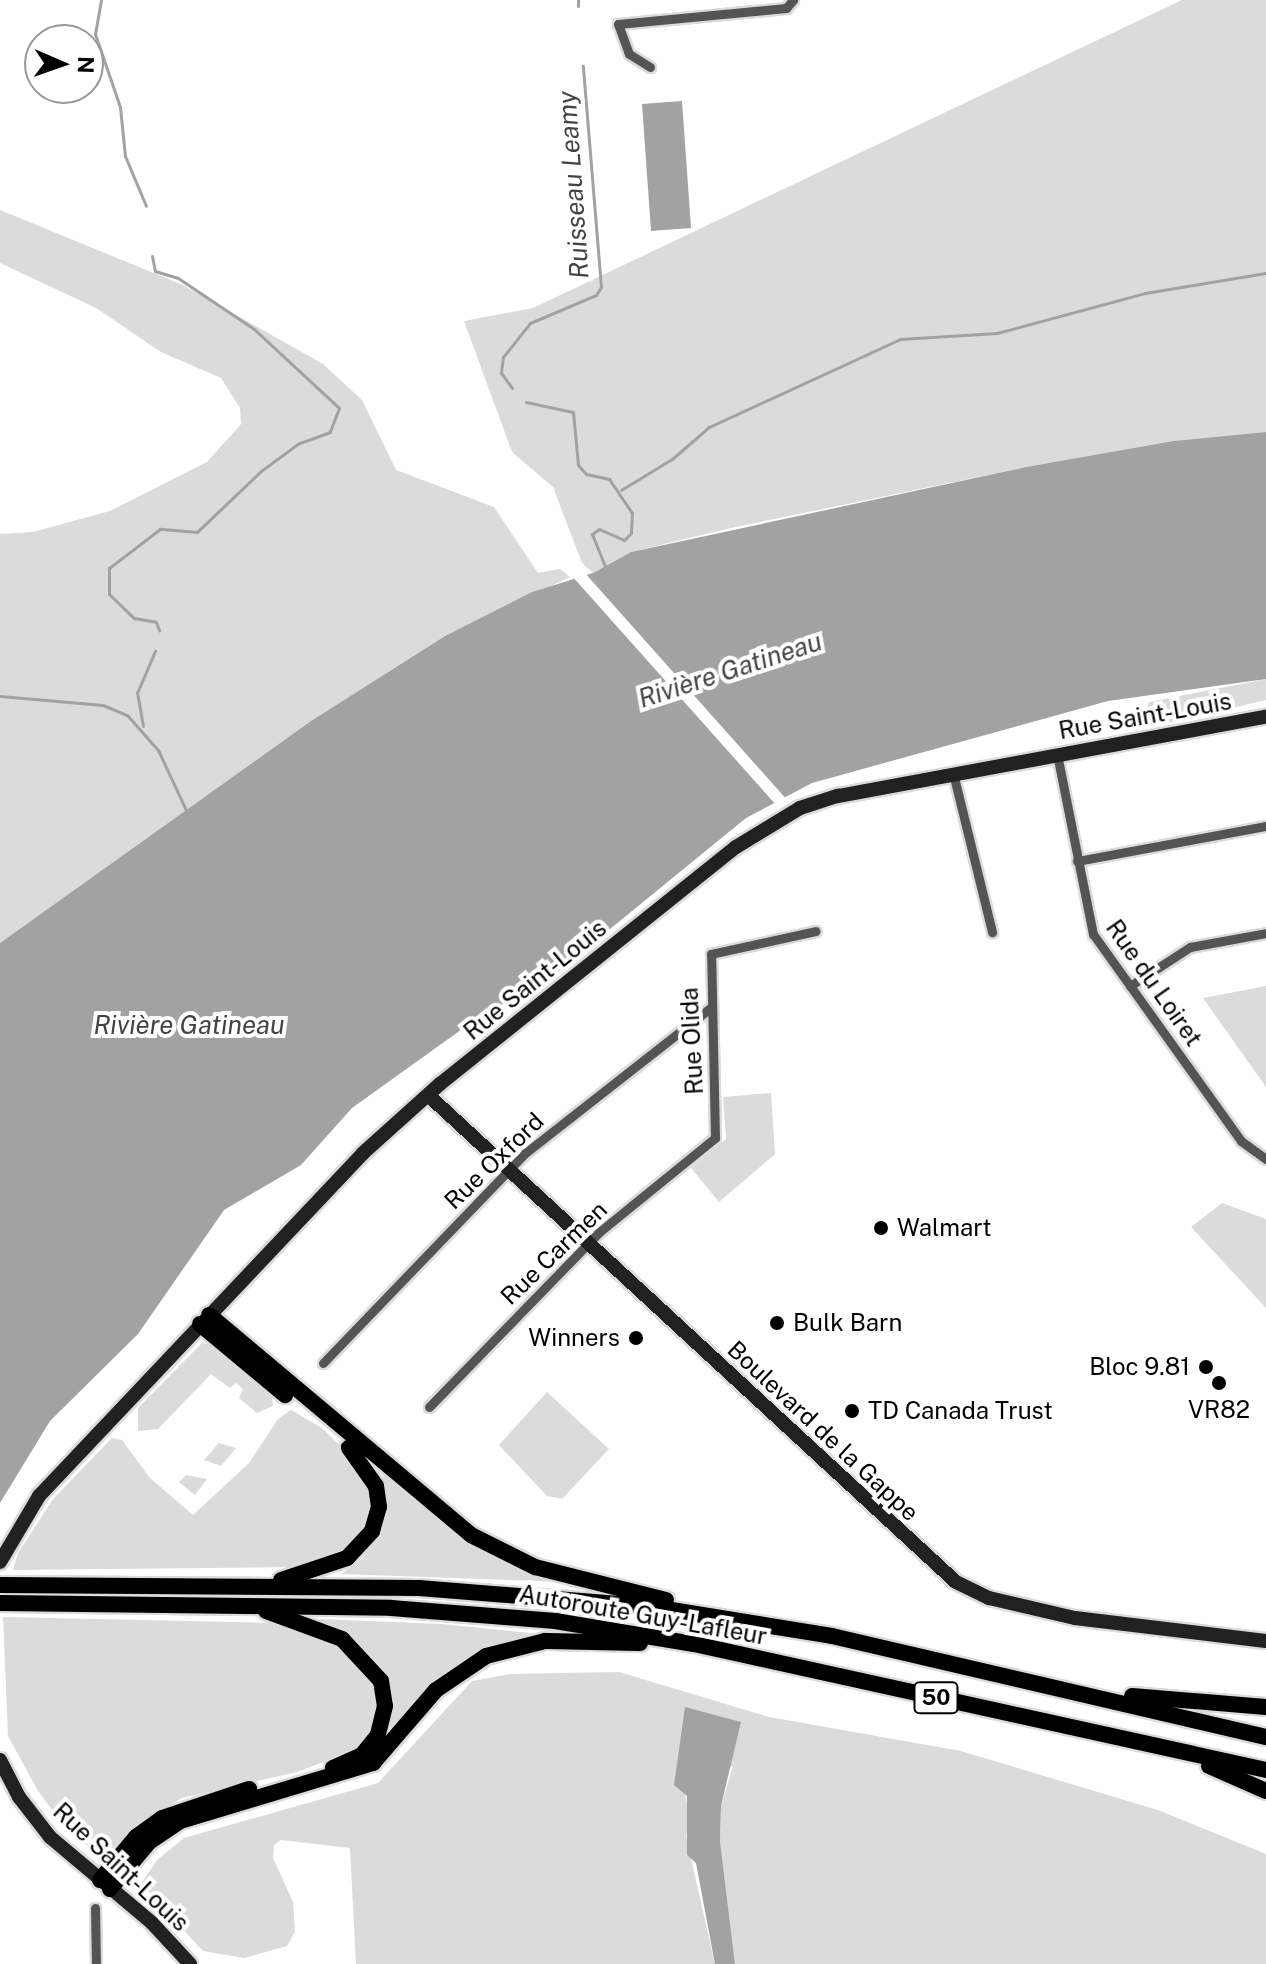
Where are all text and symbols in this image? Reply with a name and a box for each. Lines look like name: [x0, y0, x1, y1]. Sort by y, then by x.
north arrow: [24, 24, 104, 104]
text: N: [73, 56, 99, 74]
water label: Ruisseau Leamy: [551, 90, 595, 280]
water label: Rivière Gatineau: [634, 626, 826, 714]
street label: Rue Saint-Louis: [1056, 687, 1234, 745]
street label: Rue Saint-Louis: [458, 914, 612, 1046]
street label: Rue du Loiret: [1100, 914, 1208, 1052]
street label: Rue Olida: [675, 987, 709, 1095]
water label: Rivière Gatineau: [93, 1009, 285, 1041]
street label: Rue Oxford: [438, 1107, 550, 1215]
street label: Rue Carmen: [495, 1195, 613, 1311]
place label: Walmart: [897, 1214, 992, 1242]
marker: Walmart: [872, 1219, 890, 1237]
place label: Bulk Barn: [793, 1309, 902, 1337]
marker: Bulk Barn: [768, 1314, 786, 1332]
place label: Winners: [528, 1324, 620, 1352]
marker: Winners: [627, 1329, 645, 1347]
street label: Boulevard de la Gappe: [721, 1335, 925, 1527]
place label: Bloc 9.81: [1089, 1353, 1190, 1381]
marker: Bloc 9.81: [1197, 1358, 1215, 1376]
marker: VR82: [1210, 1374, 1228, 1392]
place label: VR82: [1188, 1396, 1250, 1424]
place label: TD Canada Trust: [868, 1397, 1053, 1425]
marker: TD Canada Trust: [843, 1402, 861, 1420]
street label: Autoroute Guy-Lafleur: [517, 1579, 769, 1651]
road number: 50: [912, 1680, 960, 1716]
street label: Rue Saint-Louis: [47, 1797, 195, 1937]

